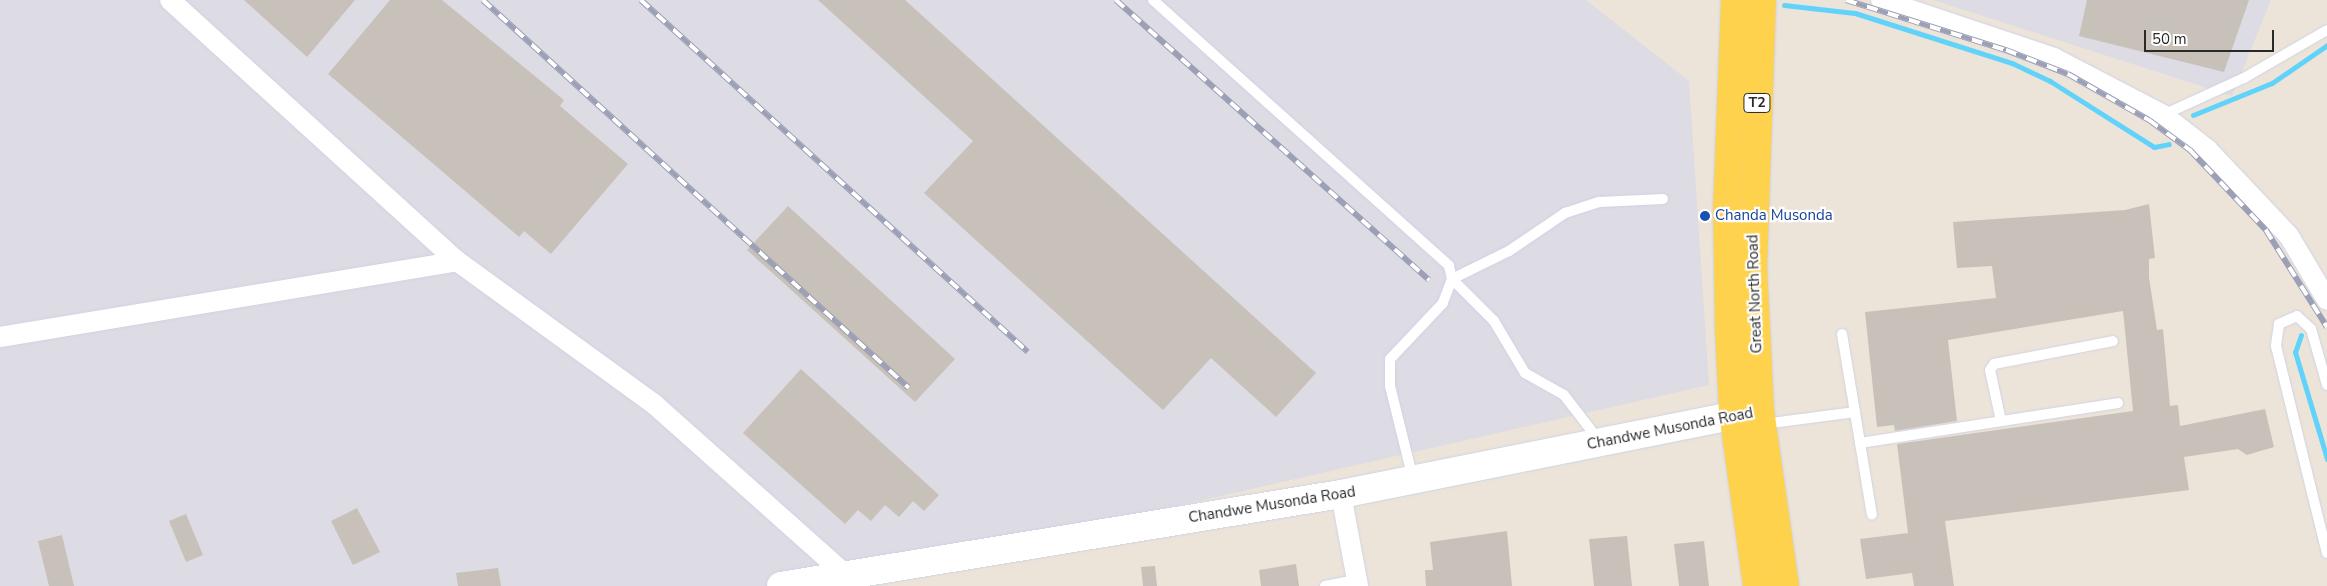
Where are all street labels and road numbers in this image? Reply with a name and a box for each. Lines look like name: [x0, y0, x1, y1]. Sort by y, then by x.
road number: T2: [1743, 92, 1771, 115]
street label: Great North Road: [1744, 234, 1766, 354]
street label: Chandwe Musonda Road: [1585, 404, 1755, 454]
street label: Chandwe Musonda Road: [1187, 483, 1357, 527]

